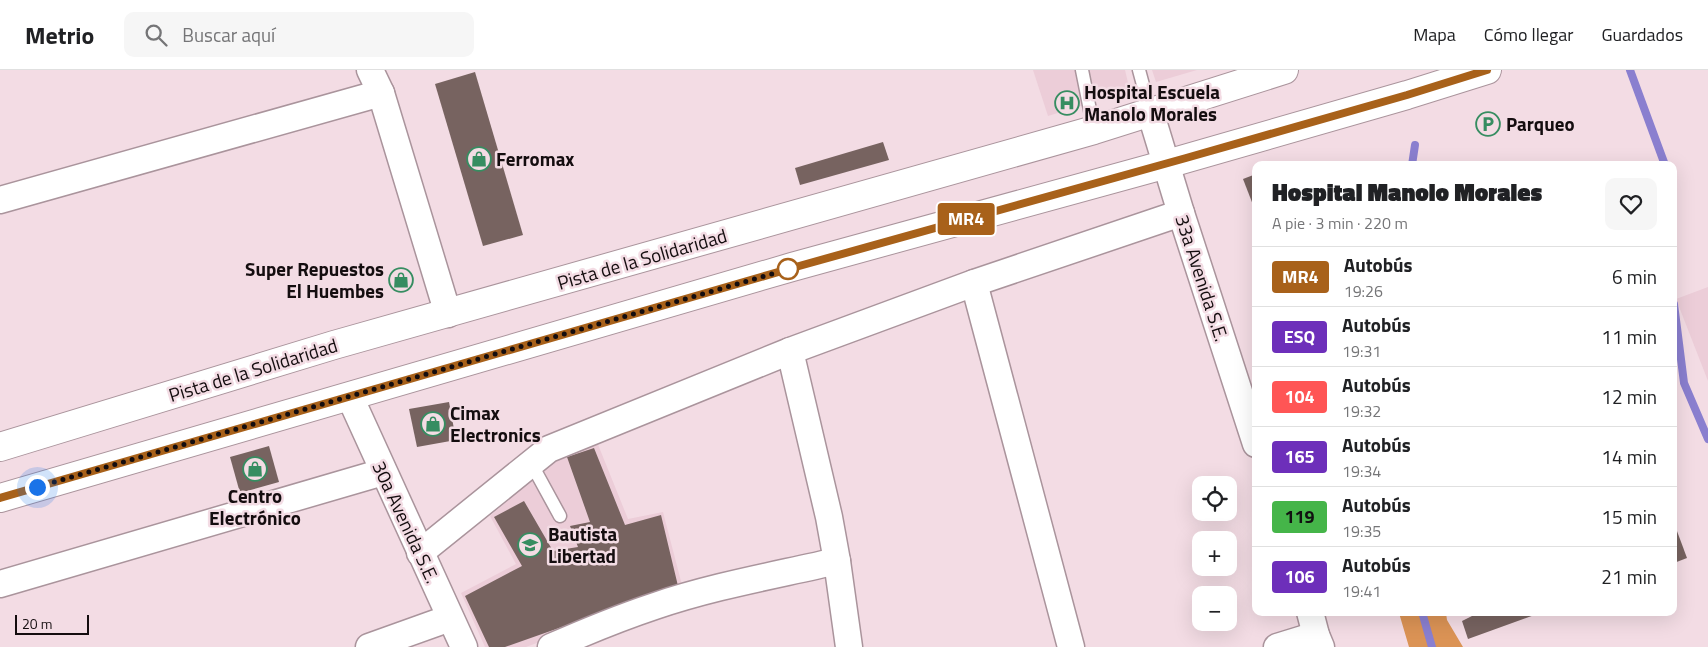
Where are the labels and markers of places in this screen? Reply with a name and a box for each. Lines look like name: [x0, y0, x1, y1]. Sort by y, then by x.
place label: Hospital Escuela Manolo Morales: [1084, 77, 1220, 128]
hospital icon: Hospital Escuela Manolo Morales: [1054, 90, 1080, 116]
place label: Parqueo: [1506, 109, 1575, 138]
parking icon: Parqueo: [1475, 111, 1501, 137]
place label: Ferromax: [496, 144, 574, 173]
shop icon: Ferromax: [466, 146, 492, 172]
place label: Super Repuestos El Huembes: [245, 254, 384, 305]
unlabelled marker: [777, 258, 799, 280]
shop icon: Super Repuestos El Huembes: [388, 267, 414, 293]
place label: Cimax Electronics: [450, 398, 541, 449]
shop icon: Cimax Electronics: [420, 411, 446, 437]
shop icon: Centro Electrónico: [242, 456, 268, 482]
place label: Centro Electrónico: [209, 481, 301, 532]
place label: Bautista Libertad: [548, 519, 617, 570]
school or university icon: Bautista Libertad: [517, 532, 543, 558]

